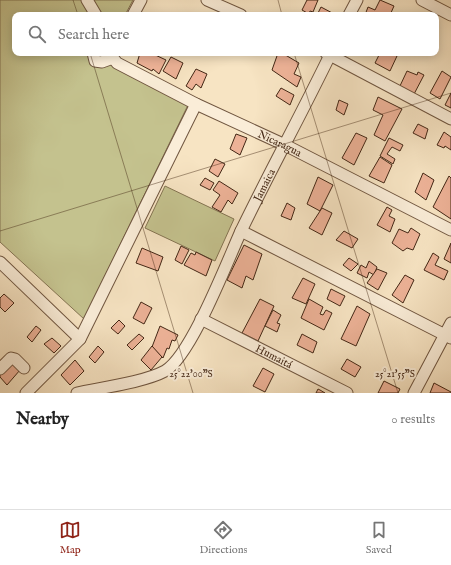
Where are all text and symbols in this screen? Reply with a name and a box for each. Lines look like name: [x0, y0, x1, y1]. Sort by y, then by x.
search box: [12, 12, 439, 56]
icon: search: [26, 23, 48, 45]
text: Search here: [58, 25, 129, 44]
street label: Nicaragua: [255, 127, 304, 160]
street label: Jamaica: [250, 167, 279, 206]
street label: Humaitá: [253, 342, 295, 372]
text: 25°22'00"S: [169, 368, 213, 381]
text: 25°21'55"S: [375, 368, 415, 381]
text: Nearby: [16, 409, 69, 430]
text: 0 results: [391, 411, 435, 428]
tab: Map: [59, 519, 81, 557]
tab: Directions: [200, 519, 247, 557]
tab: Saved: [366, 519, 392, 557]

